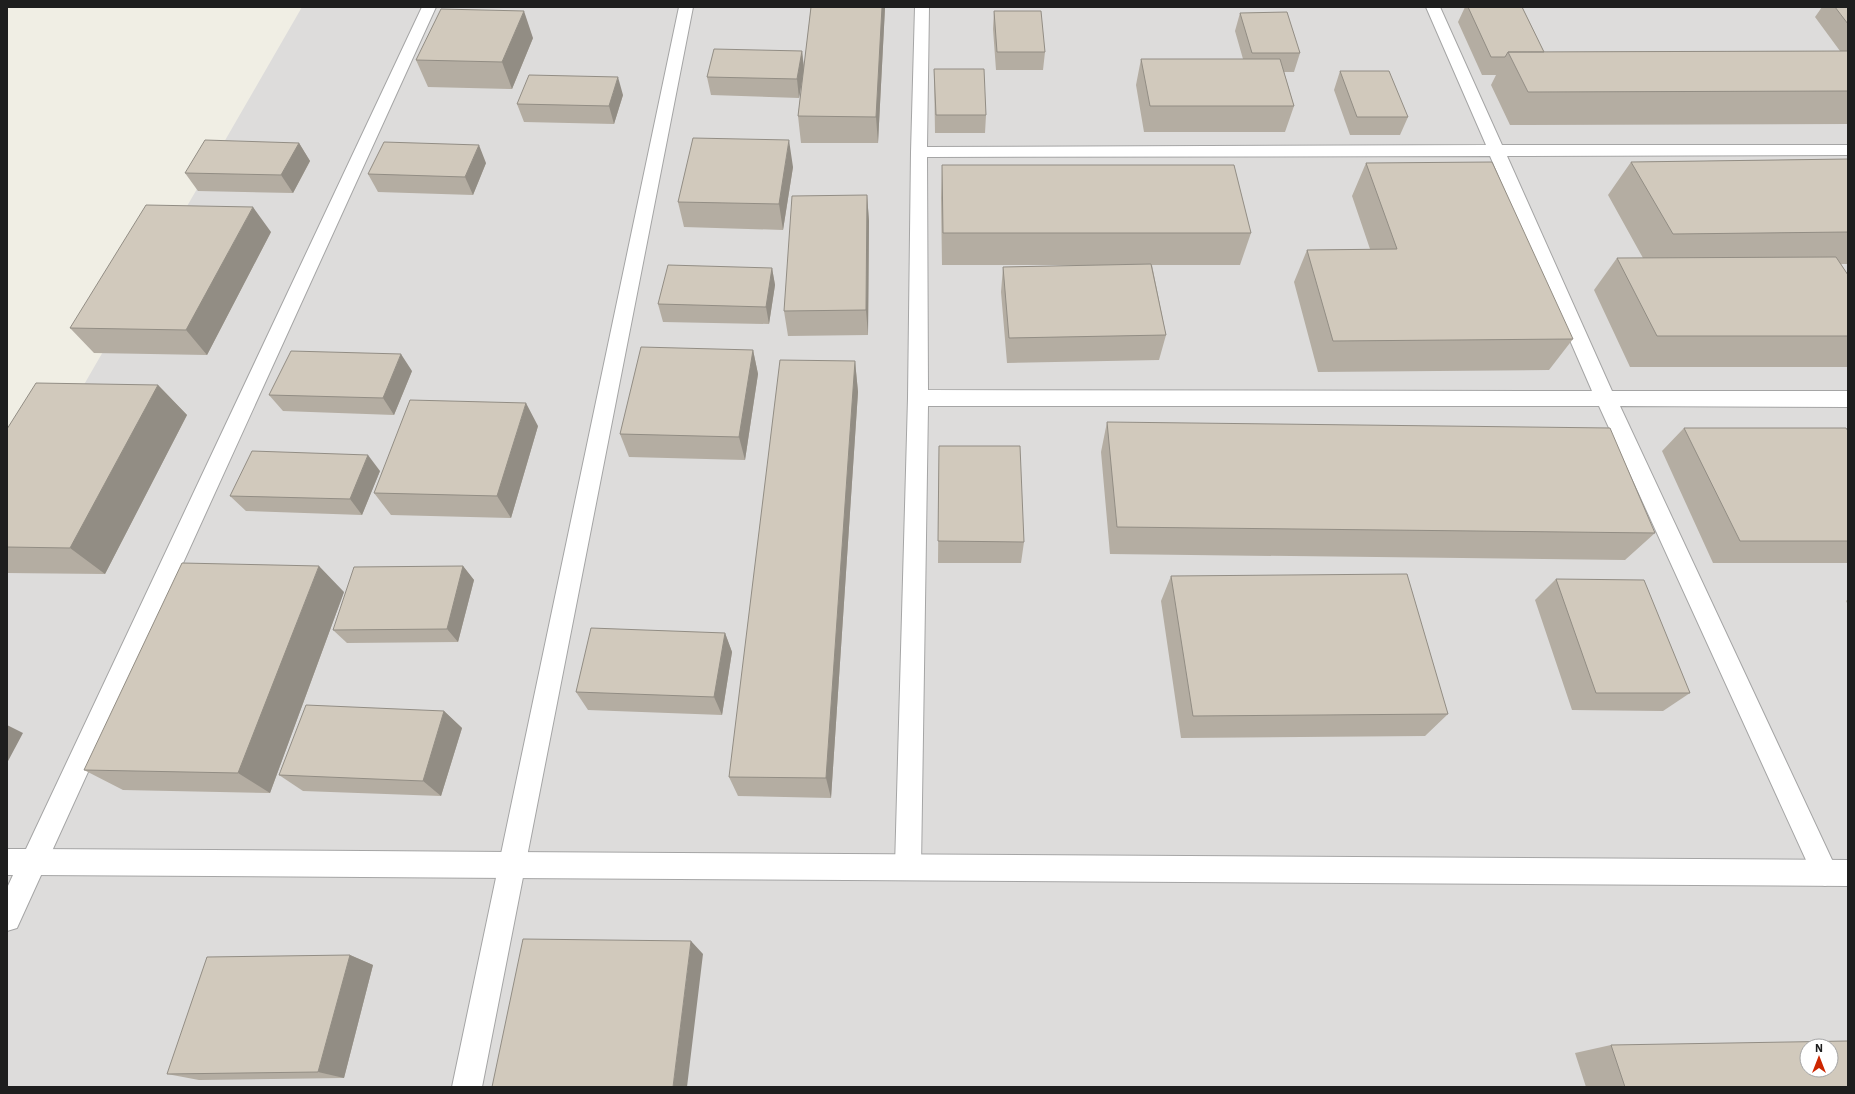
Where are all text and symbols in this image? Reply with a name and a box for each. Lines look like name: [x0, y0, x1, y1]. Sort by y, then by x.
north arrow: [1799, 1038, 1839, 1078]
text: N: [1815, 1041, 1823, 1055]

